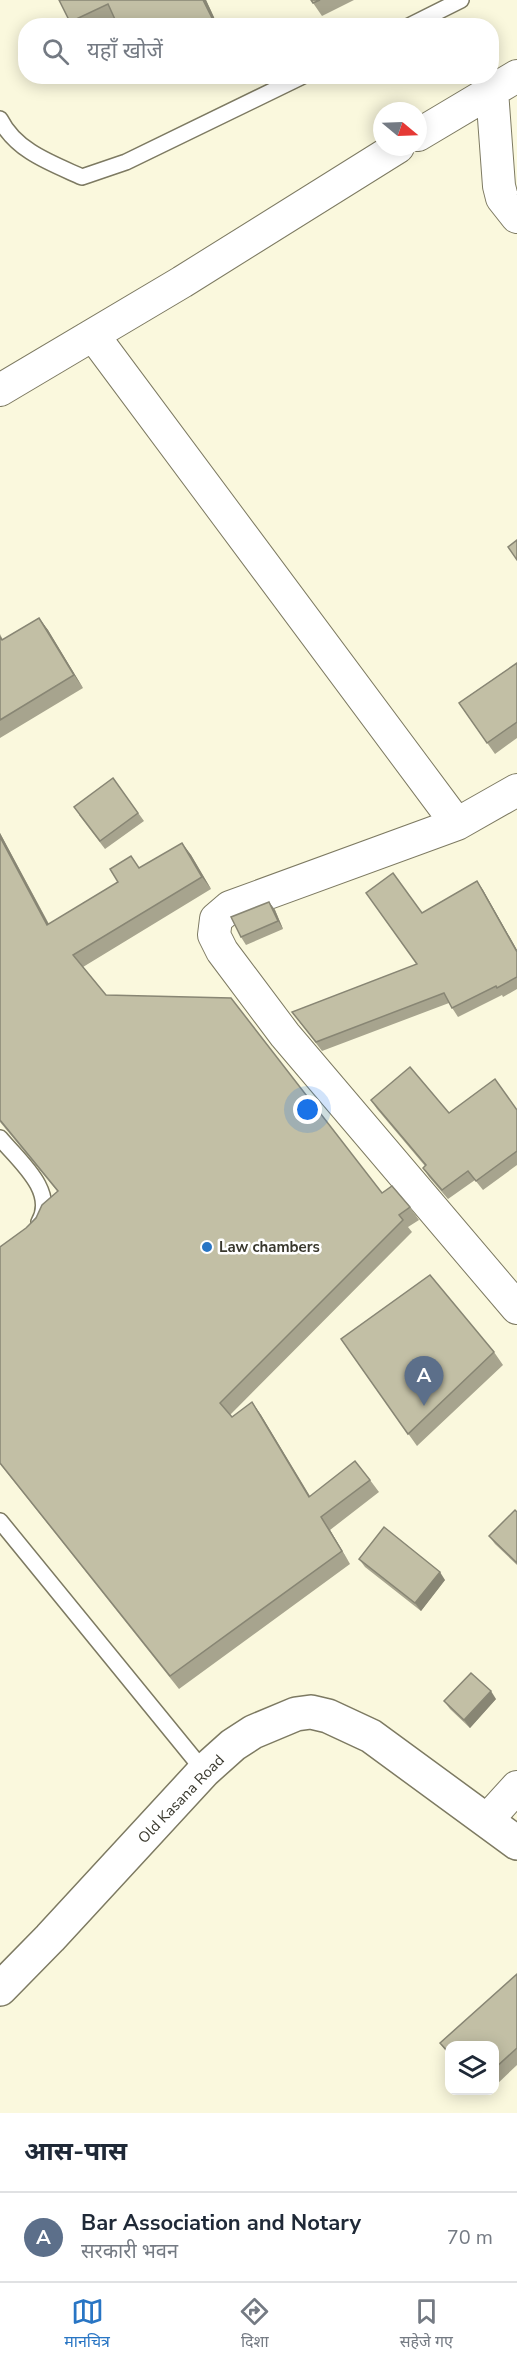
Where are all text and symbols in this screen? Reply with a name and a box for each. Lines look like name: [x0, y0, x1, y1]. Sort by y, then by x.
search box: [18, 18, 499, 84]
icon: search: [39, 35, 72, 68]
text: यहाँ खोजें: [87, 36, 163, 66]
north arrow: [373, 102, 427, 156]
your location: [293, 1095, 322, 1124]
place label: Law chambers: [219, 1237, 320, 1257]
marker: Law chambers: [200, 1240, 214, 1254]
pin: A: [404, 1356, 444, 1406]
street label: Old Kasana Road: [133, 1750, 229, 1848]
map controls: [445, 2041, 499, 2095]
button: layers: [445, 2041, 499, 2095]
text: आस-पास: [24, 2134, 127, 2169]
text: Bar Association and Notary: [81, 2208, 361, 2238]
text: A: [36, 2224, 51, 2251]
text: 70 m: [447, 2224, 493, 2251]
text: सरकारी भवन: [81, 2238, 178, 2265]
tab: मानचित्र: [64, 2295, 110, 2354]
tab: दिशा: [238, 2295, 271, 2354]
tab: सहेजे गए: [400, 2295, 453, 2354]

